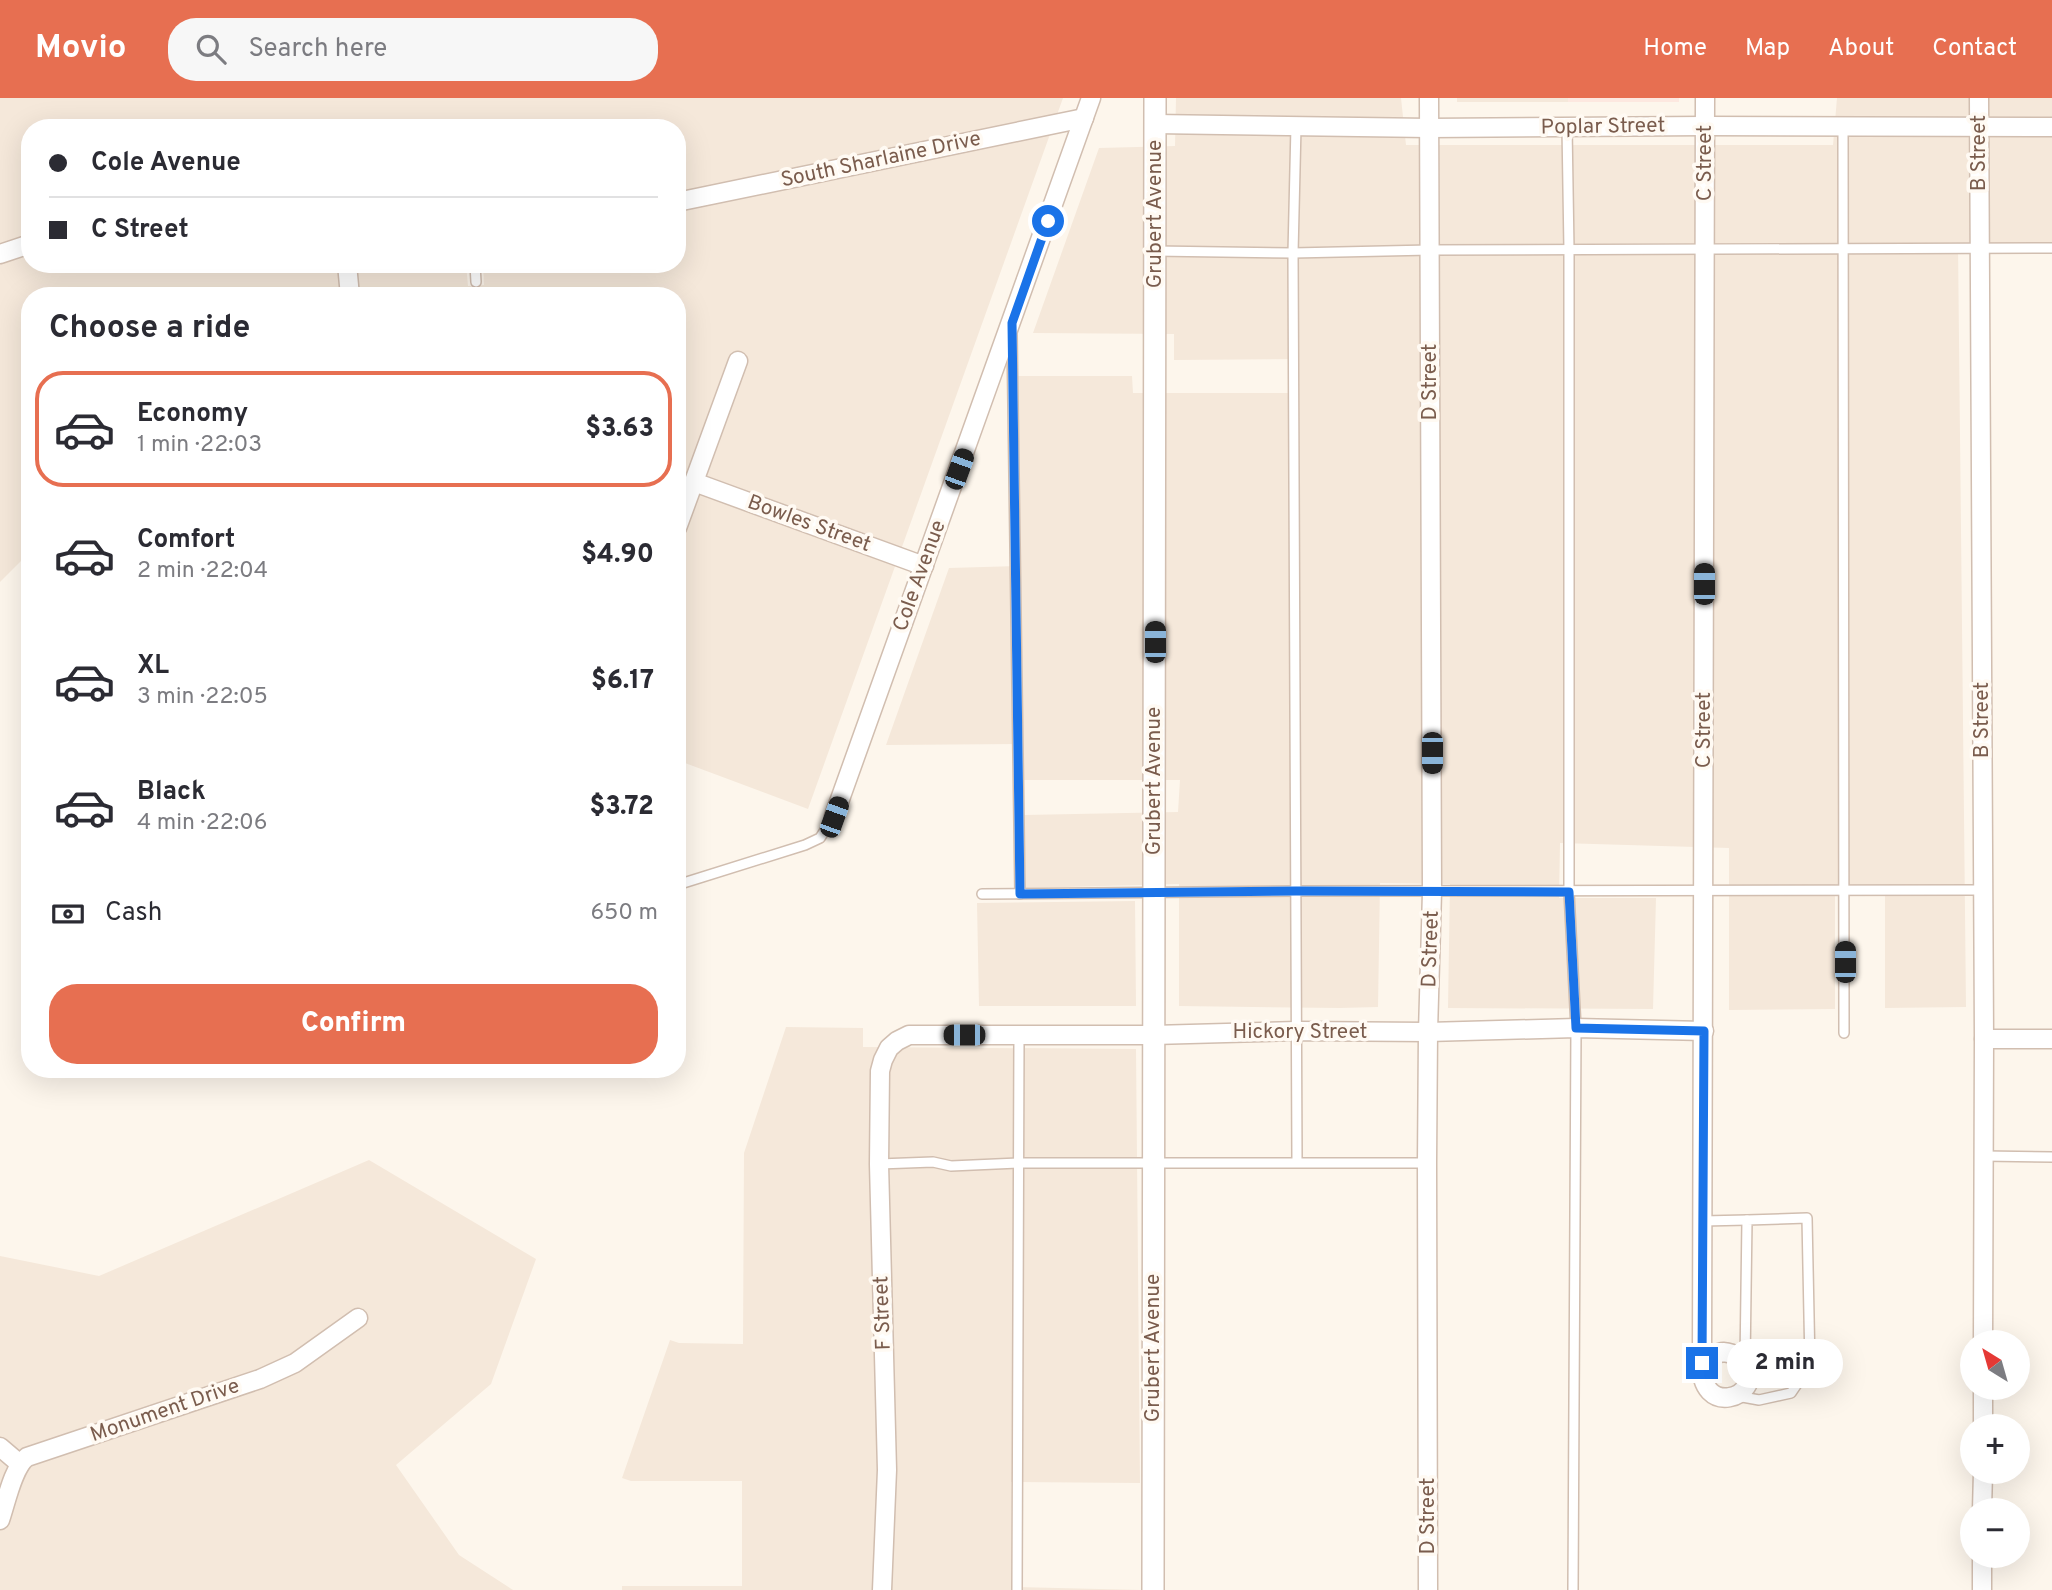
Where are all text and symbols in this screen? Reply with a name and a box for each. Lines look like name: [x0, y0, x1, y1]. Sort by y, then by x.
search box: [168, 18, 658, 81]
text: Movio: [35, 28, 126, 70]
icon: search: [192, 30, 230, 68]
text: Search here: [248, 33, 387, 66]
text: Home: [1643, 34, 1707, 64]
text: Map: [1745, 34, 1790, 64]
text: About: [1828, 34, 1894, 64]
text: Contact: [1932, 34, 2017, 64]
street label: Poplar Street: [1541, 112, 1665, 142]
street label: B Street: [1966, 115, 1993, 191]
street label: C Street: [1692, 125, 1719, 201]
street label: South Sharlaine Drive: [778, 126, 984, 194]
street label: Grubert Avenue: [1142, 140, 1169, 288]
text: Cole Avenue: [91, 147, 241, 180]
route start: [1032, 205, 1064, 237]
text: C Street: [91, 214, 189, 247]
text: Choose a ride: [49, 309, 250, 349]
street label: D Street: [1417, 343, 1444, 421]
icon: car: [53, 398, 116, 461]
text: Economy: [137, 398, 248, 431]
text: $3.63: [585, 413, 654, 446]
text: 1 min · 22:03: [137, 431, 262, 460]
car: [942, 446, 977, 492]
street label: Bowles Street: [743, 489, 875, 559]
street label: Cole Avenue: [887, 517, 953, 635]
icon: car: [53, 524, 116, 587]
text: Comfort: [137, 524, 235, 557]
text: $4.90: [581, 539, 654, 572]
text: 2 min · 22:04: [137, 557, 268, 586]
car: [1694, 563, 1715, 605]
car: [1145, 621, 1166, 663]
icon: car: [53, 650, 116, 713]
text: XL: [137, 650, 169, 683]
text: $6.17: [591, 665, 654, 698]
street label: B Street: [1969, 682, 1996, 758]
text: 3 min · 22:05: [137, 683, 268, 712]
street label: C Street: [1691, 692, 1718, 768]
street label: Grubert Avenue: [1141, 707, 1168, 855]
car: [1422, 732, 1443, 774]
icon: car: [53, 776, 116, 839]
text: Black: [137, 776, 206, 809]
text: $3.72: [589, 791, 654, 824]
car: [817, 794, 852, 840]
text: 4 min · 22:06: [137, 809, 268, 838]
icon: cash: [49, 895, 87, 933]
text: Cash: [105, 897, 162, 930]
text: 650 m: [590, 899, 658, 928]
street label: D Street: [1416, 910, 1446, 988]
car: [1835, 941, 1856, 983]
button: Confirm: [49, 984, 658, 1064]
street label: Hickory Street: [1233, 1019, 1367, 1046]
car: [944, 1025, 986, 1046]
street label: Grubert Avenue: [1140, 1274, 1167, 1422]
street label: F Street: [868, 1275, 898, 1351]
north arrow: [1960, 1330, 2030, 1400]
map controls: [1960, 1330, 2030, 1568]
callout: 2 min: [1726, 1338, 1842, 1388]
route end: [1686, 1347, 1718, 1379]
text: 2 min: [1755, 1349, 1815, 1378]
street label: Monument Drive: [87, 1373, 243, 1449]
button: +: [1960, 1414, 2030, 1484]
street label: D Street: [1415, 1477, 1442, 1555]
button: −: [1960, 1498, 2030, 1568]

